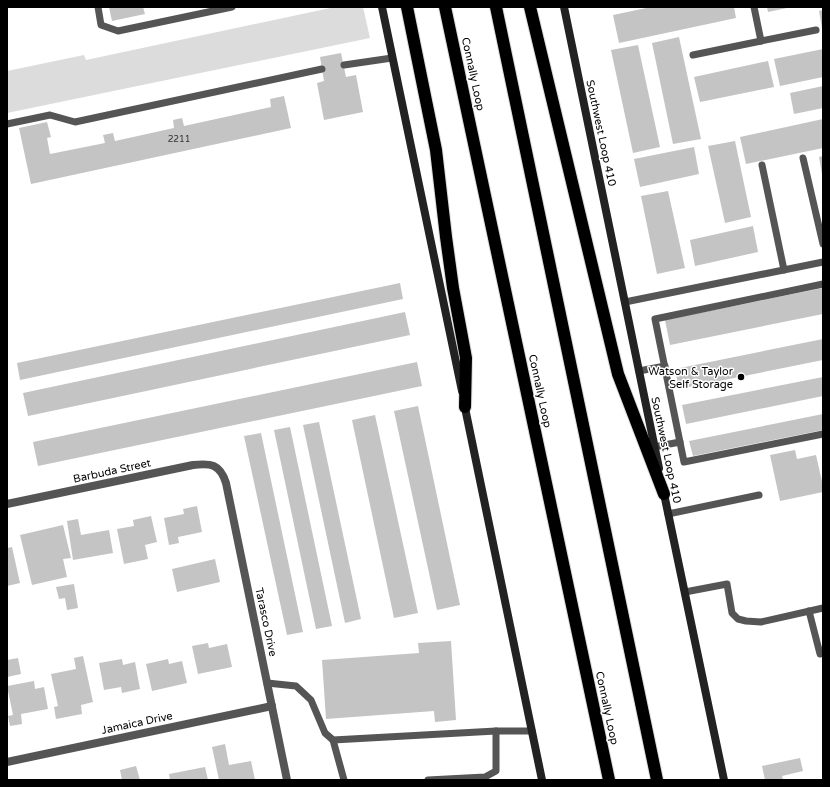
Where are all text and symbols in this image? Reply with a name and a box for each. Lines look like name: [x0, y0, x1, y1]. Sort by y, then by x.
street label: Connally Loop: [459, 36, 487, 112]
street label: Southwest Loop 410: [583, 79, 619, 187]
house number: 2211: [168, 134, 190, 145]
street label: Connally Loop: [526, 353, 554, 429]
place label: Watson & Taylor Self Storage: [648, 365, 734, 391]
marker: Watson & Taylor Self Storage: [736, 372, 746, 382]
street label: Southwest Loop 410: [648, 396, 684, 504]
street label: Barbuda Street: [72, 456, 152, 486]
street label: Tarasco Drive: [252, 586, 280, 658]
street label: Connally Loop: [593, 670, 621, 746]
street label: Jamaica Drive: [100, 709, 174, 737]

